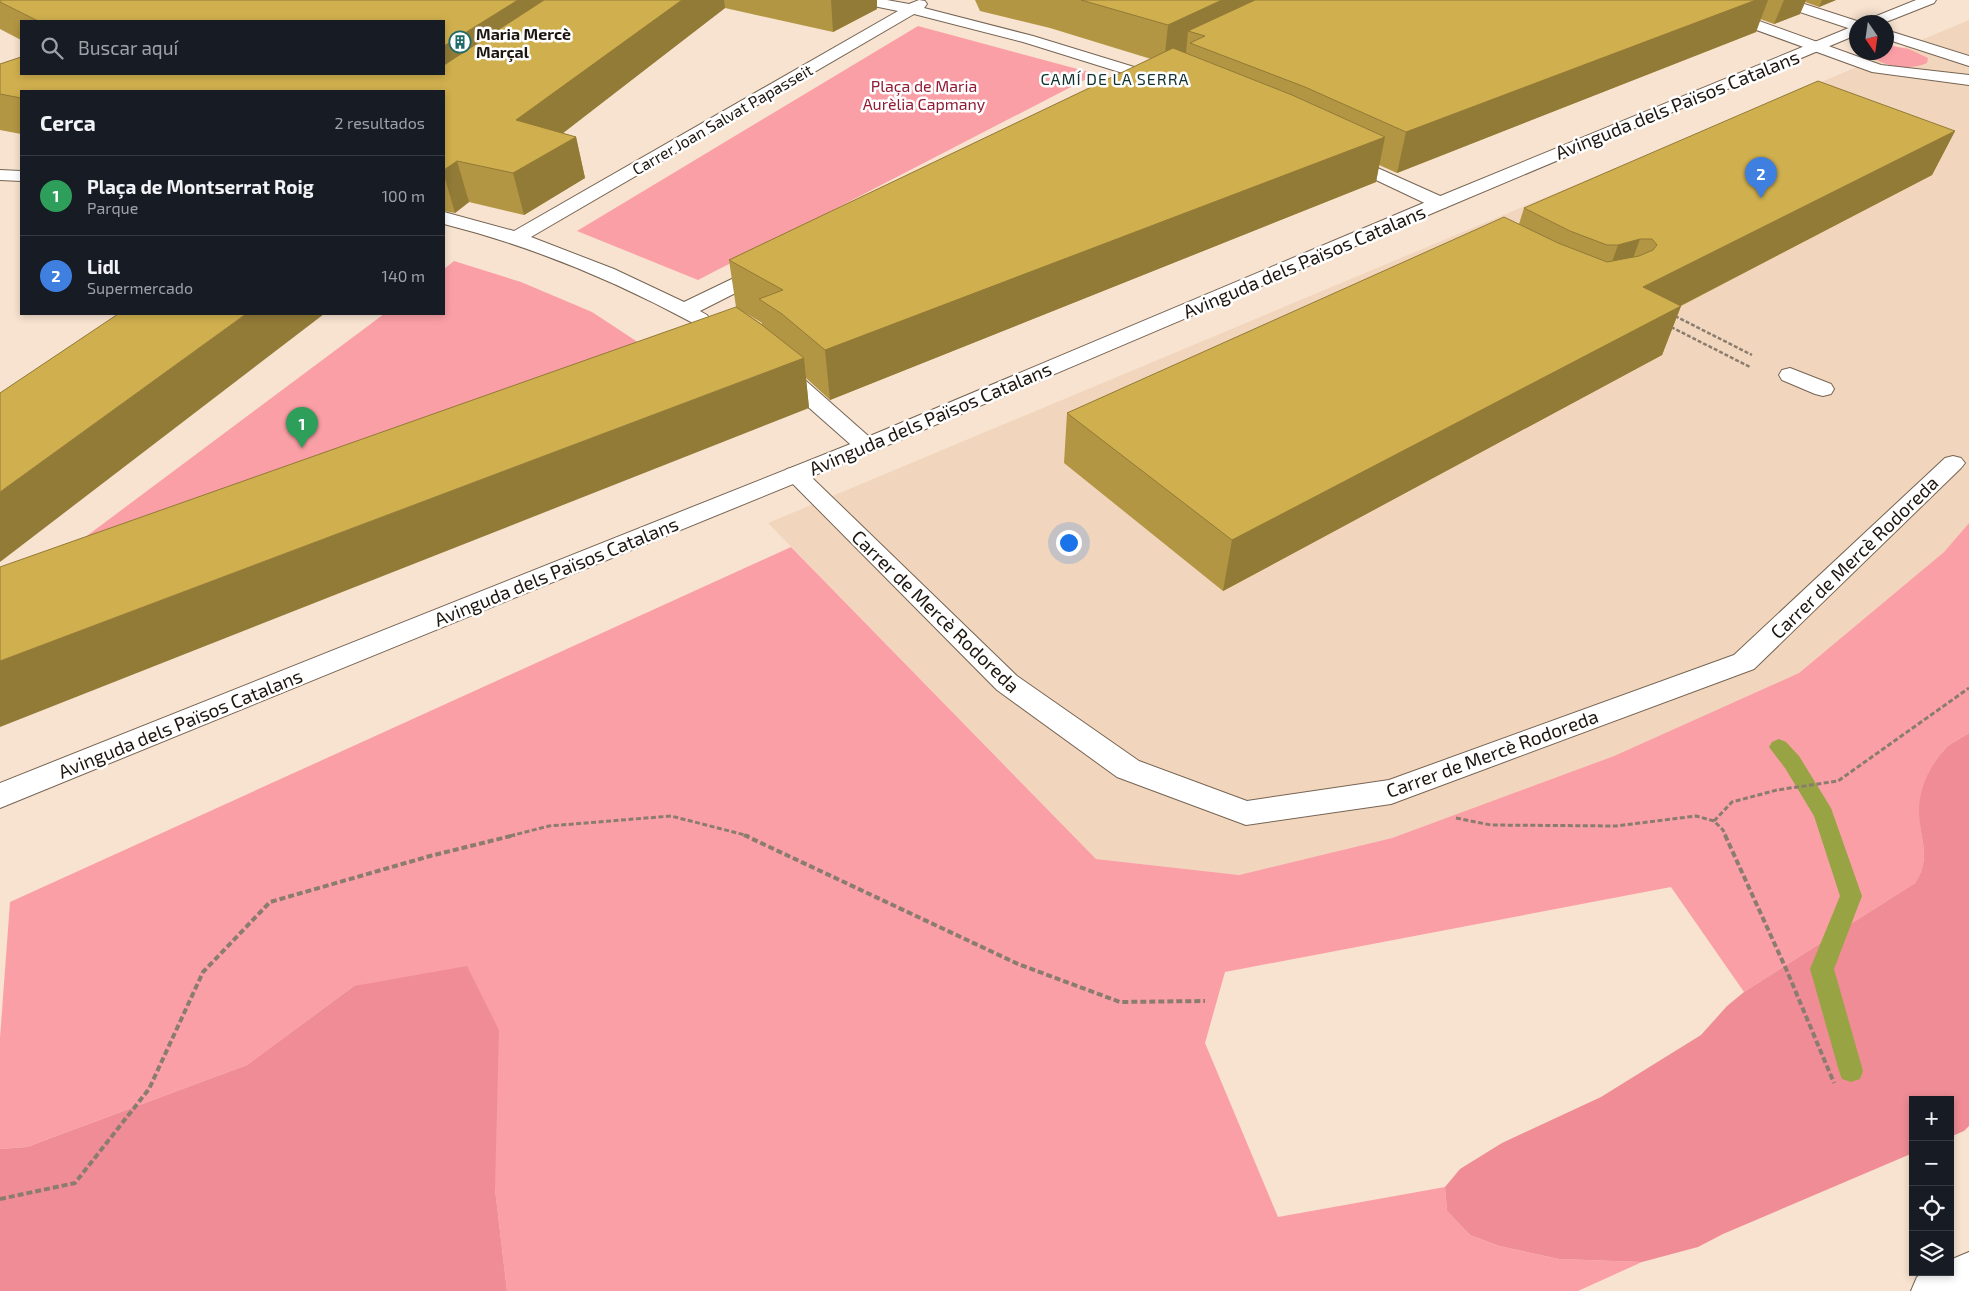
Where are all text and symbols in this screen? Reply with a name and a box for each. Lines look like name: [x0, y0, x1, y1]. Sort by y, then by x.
north arrow: [1849, 15, 1894, 60]
search box: [20, 20, 445, 75]
place label: Maria Mercè Marçal: [476, 24, 571, 63]
building icon: Maria Mercè Marçal: [448, 30, 472, 54]
icon: search: [38, 34, 66, 62]
text: Buscar aquí: [78, 36, 178, 59]
street label: Avinguda dels Països Catalans: [1552, 44, 1802, 164]
street label: Carrer Joan Salvat Papasseit: [629, 60, 815, 178]
district label: CAMÍ DE LA SERRA: [1040, 69, 1190, 88]
park label: Plaça de Maria Aurèlia Capmany: [863, 76, 986, 113]
text: Cerca: [40, 110, 96, 135]
text: 2 resultados: [334, 113, 425, 132]
pin: 2: [1745, 157, 1777, 198]
text: Plaça de Montserrat Roig: [87, 175, 314, 198]
text: 1: [53, 186, 59, 205]
text: 100 m: [382, 186, 425, 205]
text: Parque: [87, 198, 138, 217]
street label: Avinguda dels Països Catalans: [1179, 199, 1429, 323]
text: Lidl: [87, 255, 120, 278]
text: 2: [51, 266, 61, 285]
text: 140 m: [382, 266, 425, 285]
text: Supermercado: [87, 278, 193, 297]
street label: Avinguda dels Països Catalans: [805, 356, 1055, 480]
pin: 1: [286, 407, 318, 448]
street label: Carrer de Mercè Rodoreda: [1765, 471, 1943, 643]
street label: Avinguda dels Països Catalans: [431, 511, 681, 631]
street label: Carrer de Mercè Rodoreda: [847, 525, 1025, 697]
your location: [1056, 530, 1082, 556]
street label: Avinguda dels Països Catalans: [55, 663, 305, 783]
street label: Carrer de Mercè Rodoreda: [1383, 704, 1601, 802]
map controls: [1909, 1096, 1954, 1276]
button: +: [1909, 1096, 1954, 1141]
button: −: [1909, 1141, 1954, 1186]
button: locate: [1909, 1186, 1954, 1231]
button: layers: [1909, 1231, 1954, 1276]

